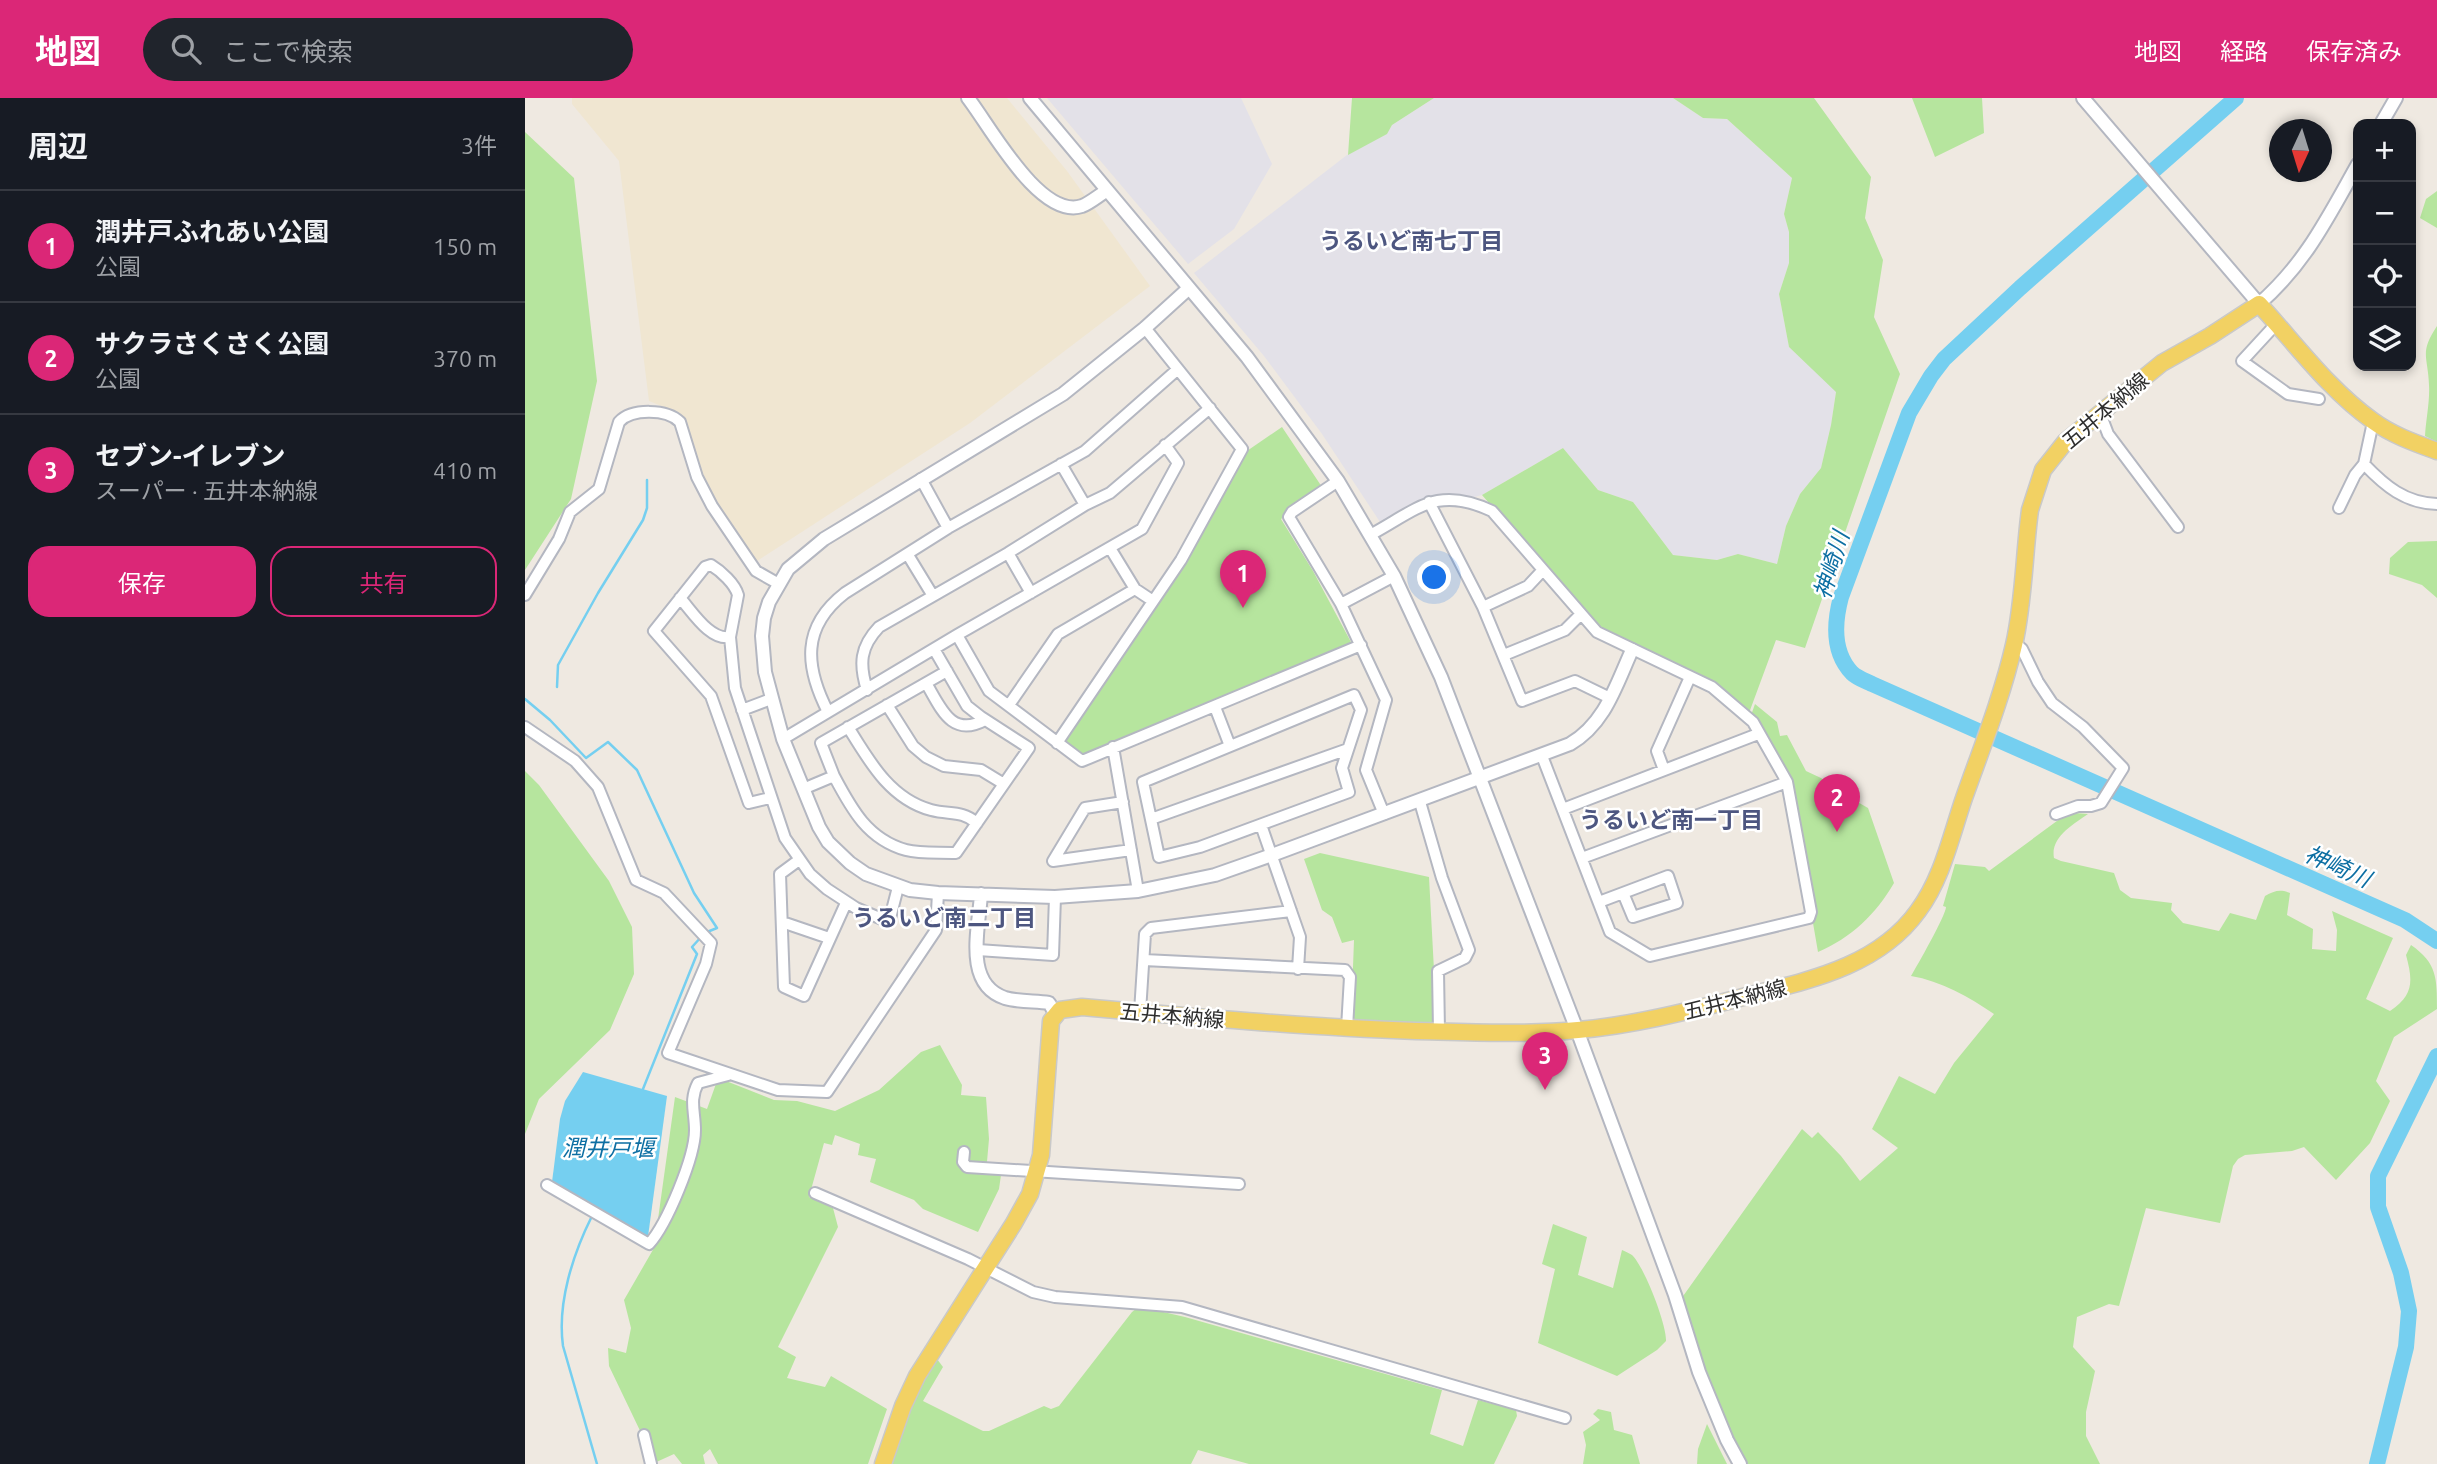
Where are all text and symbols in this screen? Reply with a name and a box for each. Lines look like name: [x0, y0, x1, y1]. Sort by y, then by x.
search box: [143, 18, 633, 81]
icon: search: [167, 30, 205, 68]
text: 地図: [35, 32, 101, 69]
text: ここで検索: [223, 37, 353, 66]
text: 地図: [2134, 38, 2182, 65]
text: 経路: [2220, 38, 2268, 65]
text: 保存済み: [2306, 38, 2402, 65]
north arrow: [2269, 119, 2332, 182]
map controls: [2353, 119, 2416, 371]
button: +: [2353, 119, 2416, 182]
text: 周辺: [28, 129, 88, 163]
text: 3件: [461, 133, 497, 158]
button: −: [2353, 182, 2416, 245]
text: 潤井戸ふれあい公園: [95, 217, 329, 246]
district label: うるいど南七丁目: [1319, 228, 1503, 253]
text: 1: [45, 234, 57, 259]
text: 150 m: [433, 234, 497, 259]
button: locate: [2353, 245, 2416, 308]
text: 公園: [95, 254, 141, 279]
button: layers: [2353, 308, 2416, 371]
text: サクラさくさく公園: [95, 329, 329, 358]
text: 2: [45, 346, 57, 371]
text: 370 m: [433, 346, 497, 371]
text: 公園: [95, 366, 141, 391]
street label: 五井本納線: [2057, 367, 2153, 453]
text: セブン-イレブン: [95, 441, 286, 470]
text: 3: [45, 458, 57, 483]
text: 410 m: [433, 458, 497, 483]
text: スーパー · 五井本納線: [95, 478, 318, 503]
water label: 神崎川: [1809, 525, 1854, 602]
button: 保存: [28, 546, 256, 617]
button: 共有: [270, 546, 497, 617]
pin: 1: [1220, 550, 1266, 608]
your location: [1417, 560, 1451, 594]
pin: 2: [1814, 774, 1860, 832]
district label: うるいど南一丁目: [1579, 807, 1763, 832]
water label: 神崎川: [2301, 841, 2377, 893]
district label: うるいど南二丁目: [852, 905, 1036, 930]
street label: 五井本納線: [1681, 975, 1789, 1023]
street label: 五井本納線: [1119, 998, 1225, 1032]
pin: 3: [1522, 1032, 1568, 1090]
water label: 潤井戸堰: [562, 1135, 658, 1160]

